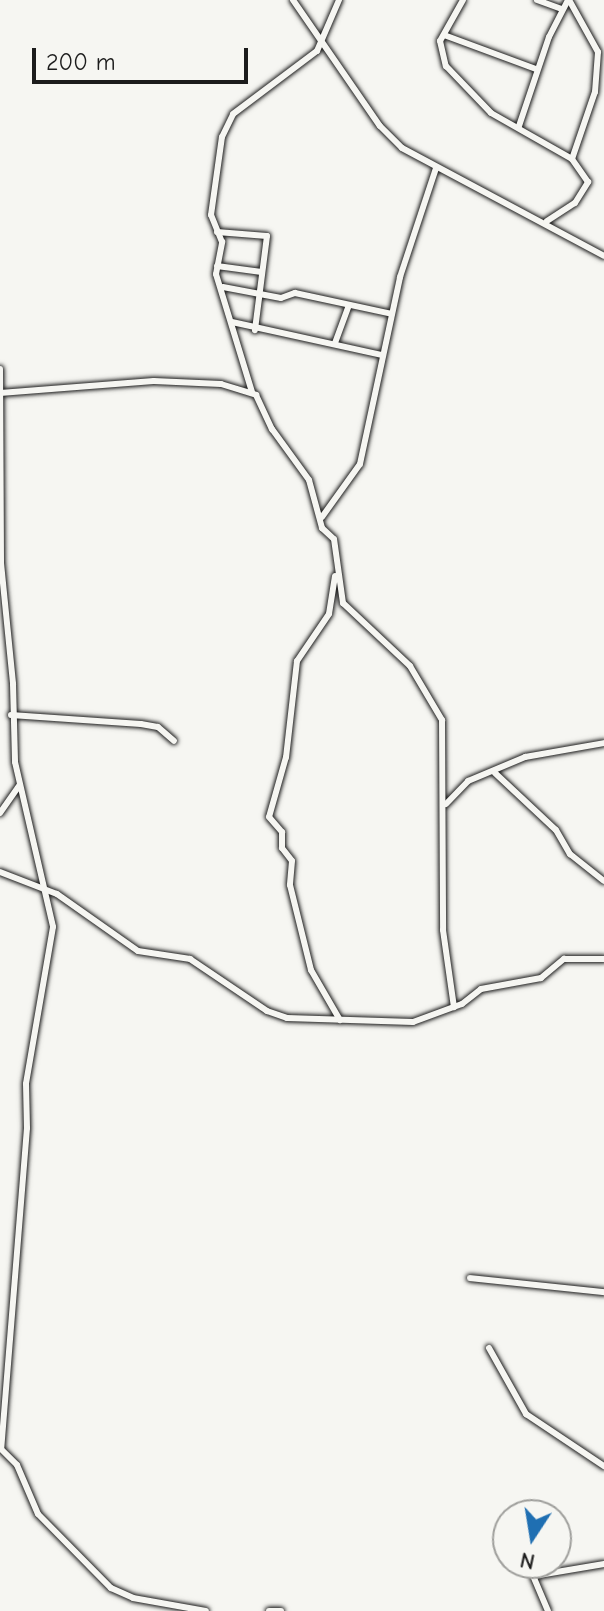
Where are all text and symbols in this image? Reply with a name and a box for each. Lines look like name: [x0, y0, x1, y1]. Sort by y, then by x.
scale bar: [36, 32, 252, 82]
text: 200 m: [46, 48, 116, 76]
north arrow: [492, 1499, 572, 1579]
text: N: [518, 1546, 537, 1575]

